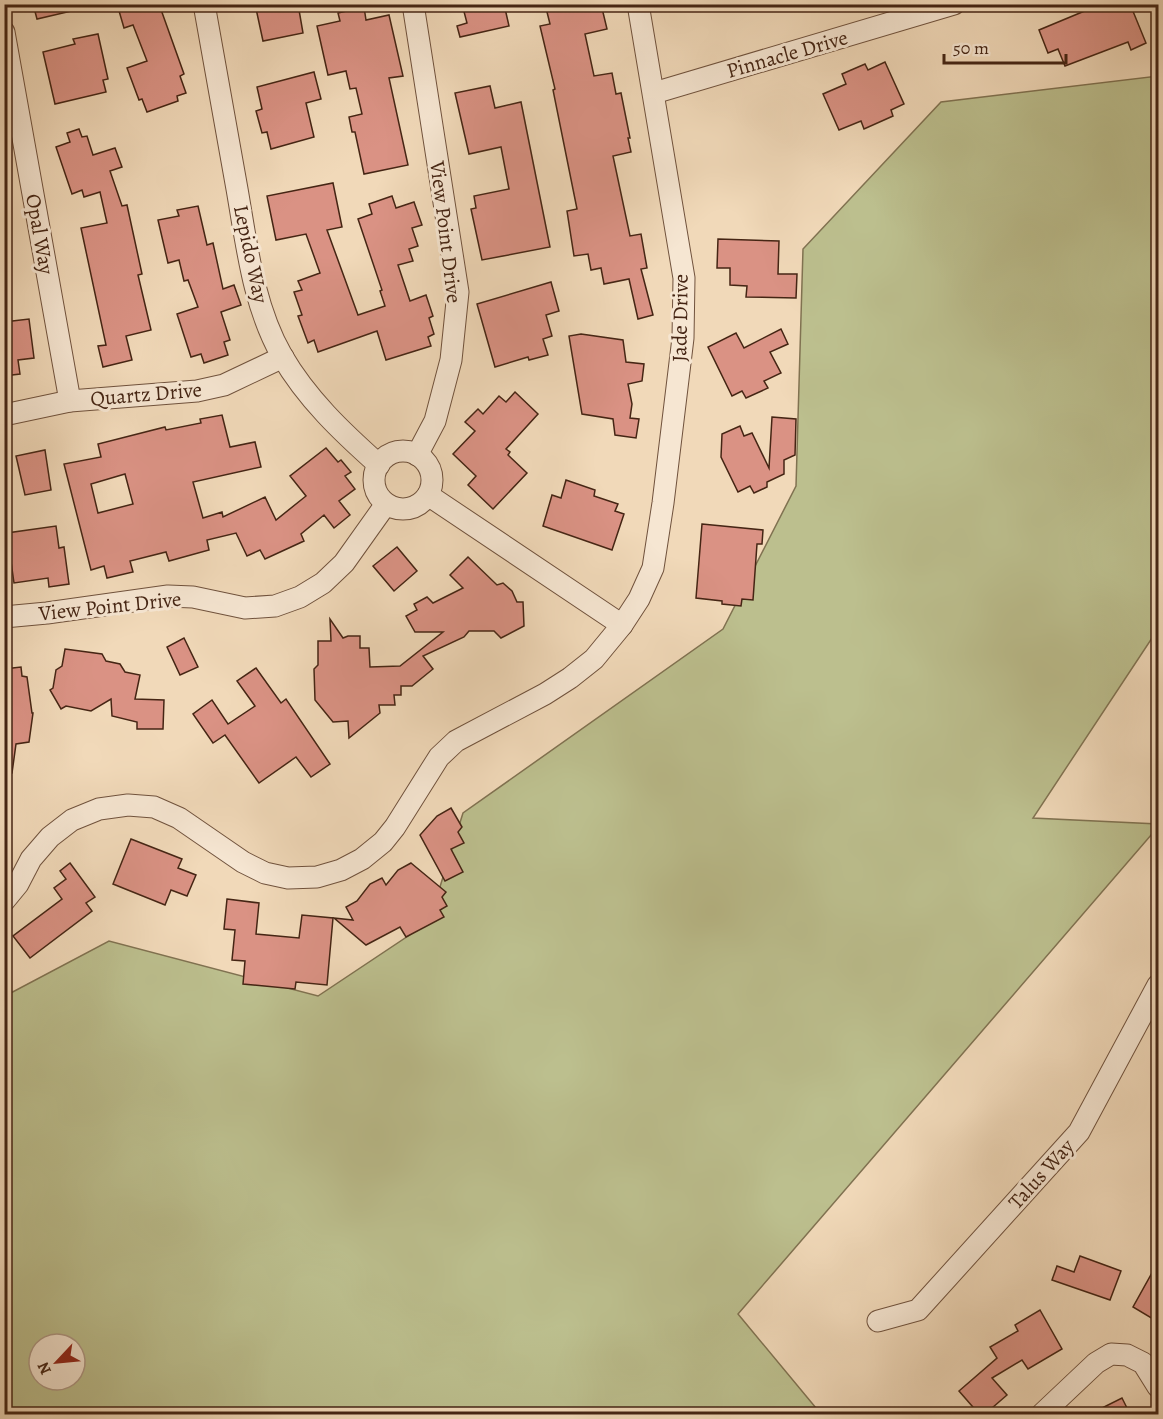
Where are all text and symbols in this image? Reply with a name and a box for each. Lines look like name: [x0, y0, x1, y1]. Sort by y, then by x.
street label: Pinnacle Drive: [723, 23, 851, 85]
scale bar: [944, 27, 1066, 65]
text: 50 m: [953, 36, 989, 60]
street label: View Point Drive: [423, 158, 469, 305]
street label: Opal Way: [19, 192, 61, 277]
street label: Lepido Way: [227, 202, 275, 306]
street label: Jade Drive: [665, 274, 695, 362]
street label: Quartz Drive: [89, 375, 203, 413]
street label: View Point Drive: [36, 585, 183, 628]
street label: Talus Way: [1002, 1132, 1081, 1215]
north arrow: [27, 1332, 87, 1392]
text: N: [32, 1358, 57, 1378]

